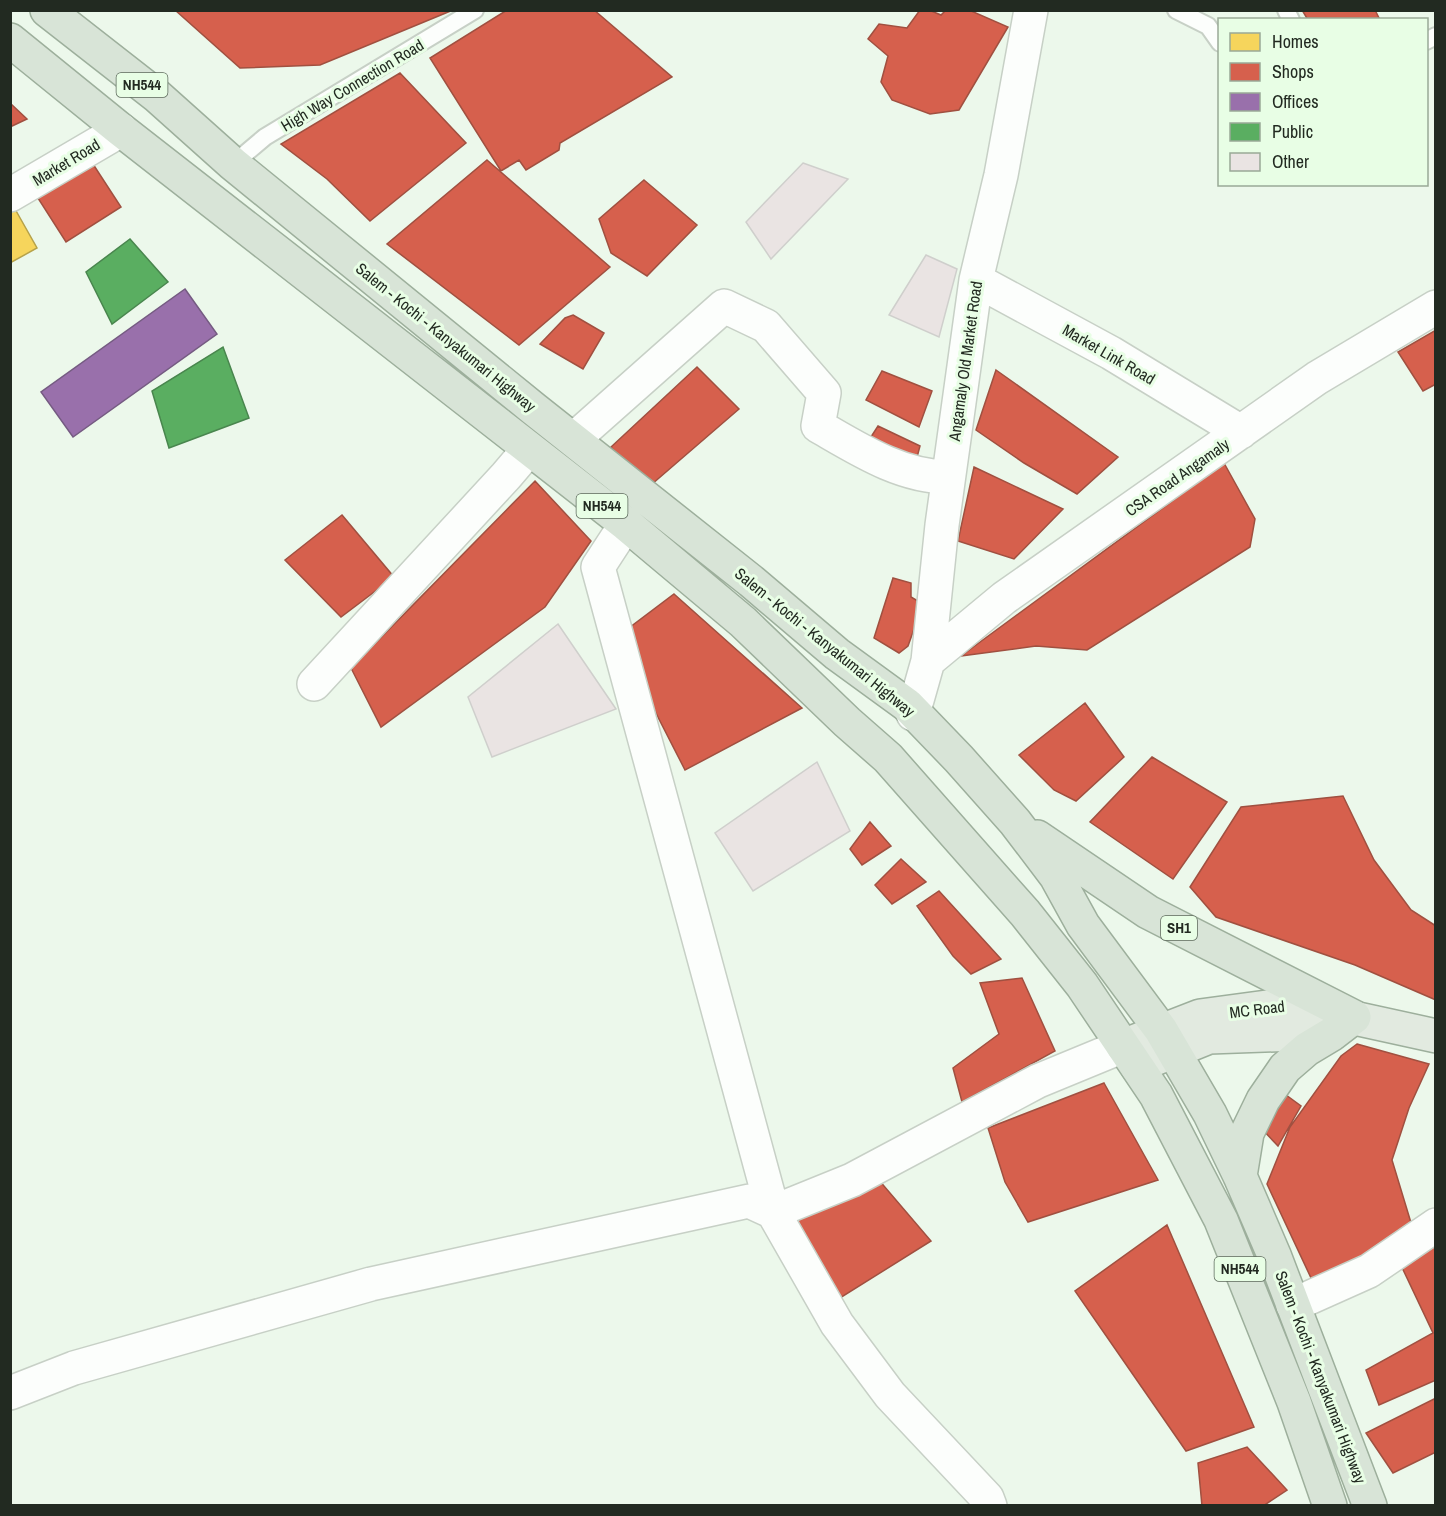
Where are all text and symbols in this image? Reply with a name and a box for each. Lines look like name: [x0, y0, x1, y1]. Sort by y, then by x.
legend: [1218, 18, 1428, 186]
text: Homes: [1272, 29, 1319, 54]
street label: High Way Connection Road: [277, 34, 427, 136]
text: Shops: [1272, 59, 1314, 84]
road number: NH544: [116, 73, 168, 97]
text: Offices: [1272, 89, 1319, 114]
text: Public: [1272, 119, 1313, 144]
street label: Market Road: [28, 133, 104, 191]
text: Other: [1272, 149, 1309, 174]
street label: Salem - Kochi - Kanyakumari Highway: [351, 257, 541, 417]
street label: Angamaly Old Market Road: [943, 280, 987, 443]
street label: Market Link Road: [1059, 319, 1159, 389]
street label: CSA Road Angamaly: [1121, 433, 1234, 521]
road number: NH544: [576, 494, 628, 518]
street label: Salem - Kochi - Kanyakumari Highway: [730, 562, 920, 722]
road number: SH1: [1161, 916, 1197, 940]
street label: MC Road: [1228, 995, 1286, 1023]
road number: NH544: [1214, 1257, 1266, 1281]
street label: Salem - Kochi - Kanyakumari Highway: [1270, 1268, 1372, 1487]

